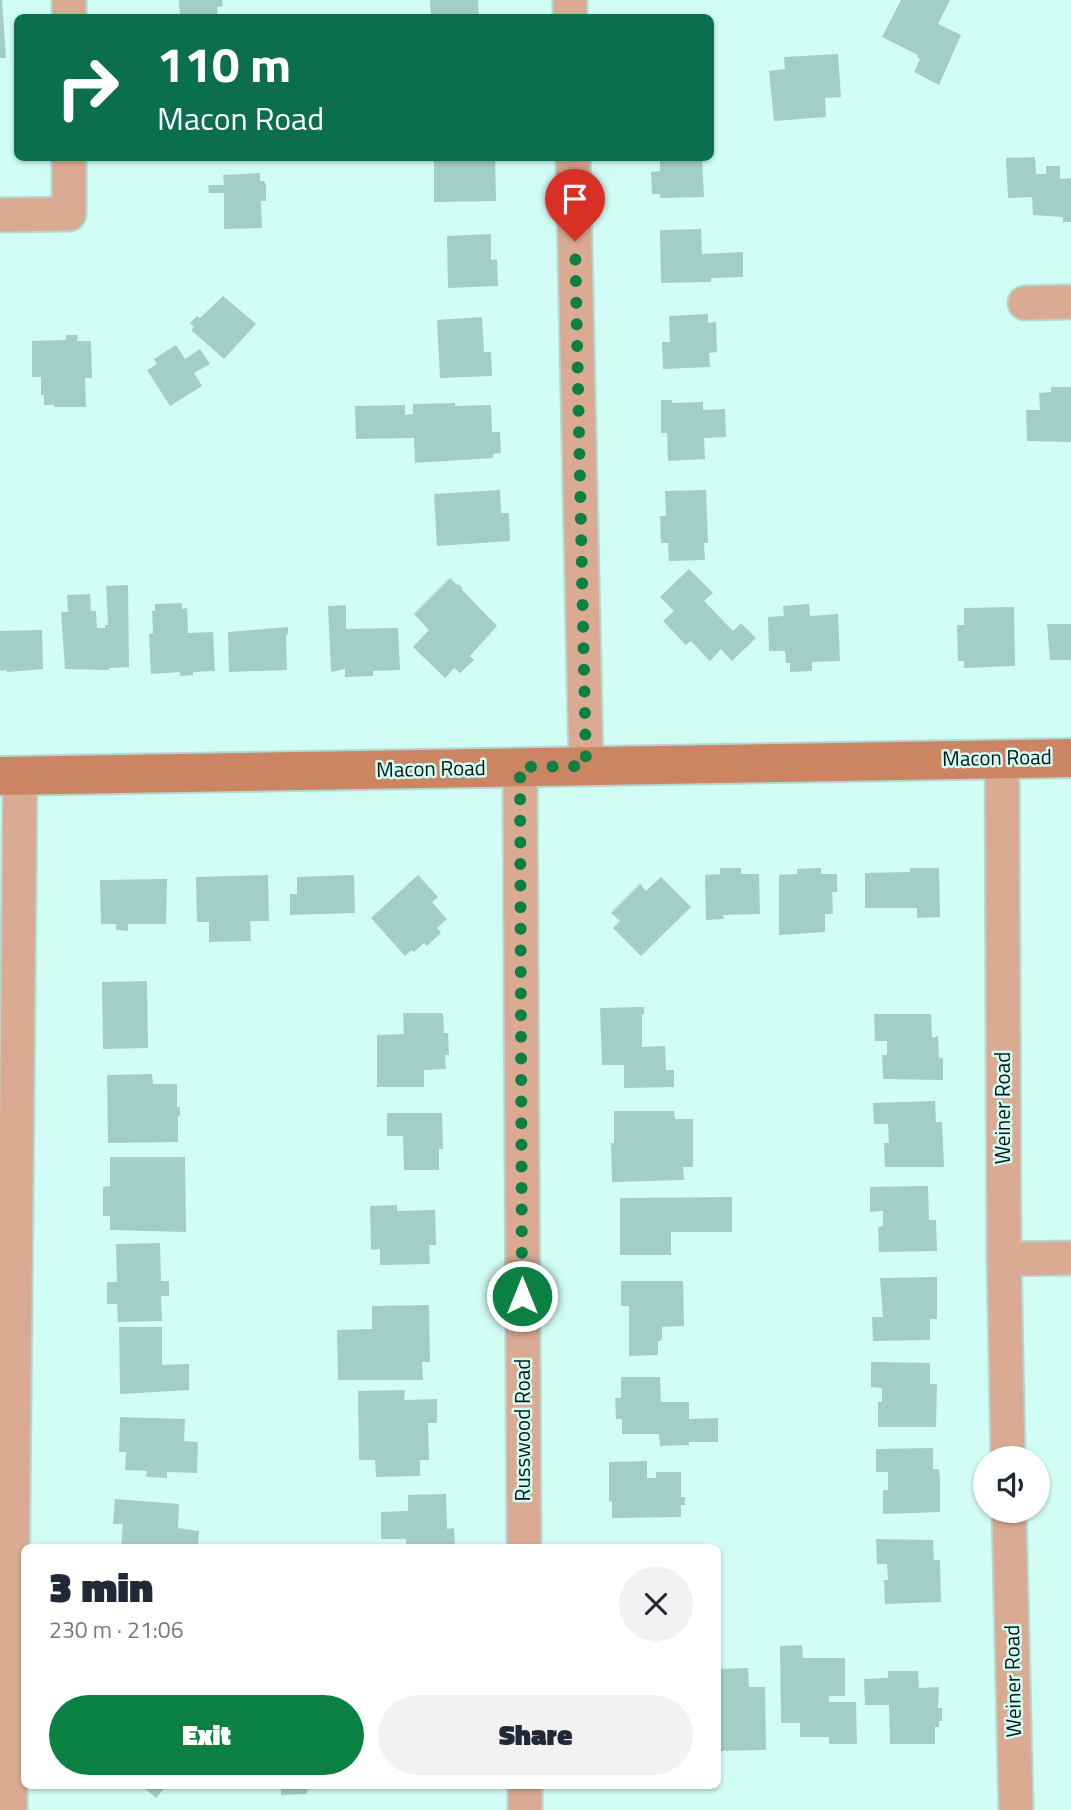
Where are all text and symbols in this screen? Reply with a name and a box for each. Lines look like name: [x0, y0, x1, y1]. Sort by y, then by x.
text: 110 m: [157, 26, 291, 101]
icon: right: [42, 42, 133, 133]
text: Macon Road: [157, 94, 324, 142]
pin: [545, 169, 605, 241]
icon: arrive: [556, 180, 594, 218]
street label: Macon Road: [942, 740, 1052, 774]
street label: Macon Road: [376, 751, 486, 785]
street label: Weiner Road: [986, 1052, 1018, 1164]
position arrow: [485, 1259, 559, 1333]
street label: Russwood Road: [506, 1359, 538, 1501]
map controls: [973, 1446, 1050, 1523]
button: sound: [973, 1446, 1050, 1523]
text: 3 min: [49, 1554, 153, 1618]
button: close: [619, 1567, 693, 1641]
text: 230 m · 21:06: [49, 1612, 184, 1647]
street label: Weiner Road: [995, 1624, 1029, 1738]
button: Exit: [49, 1695, 364, 1775]
button: Share: [378, 1695, 693, 1775]

